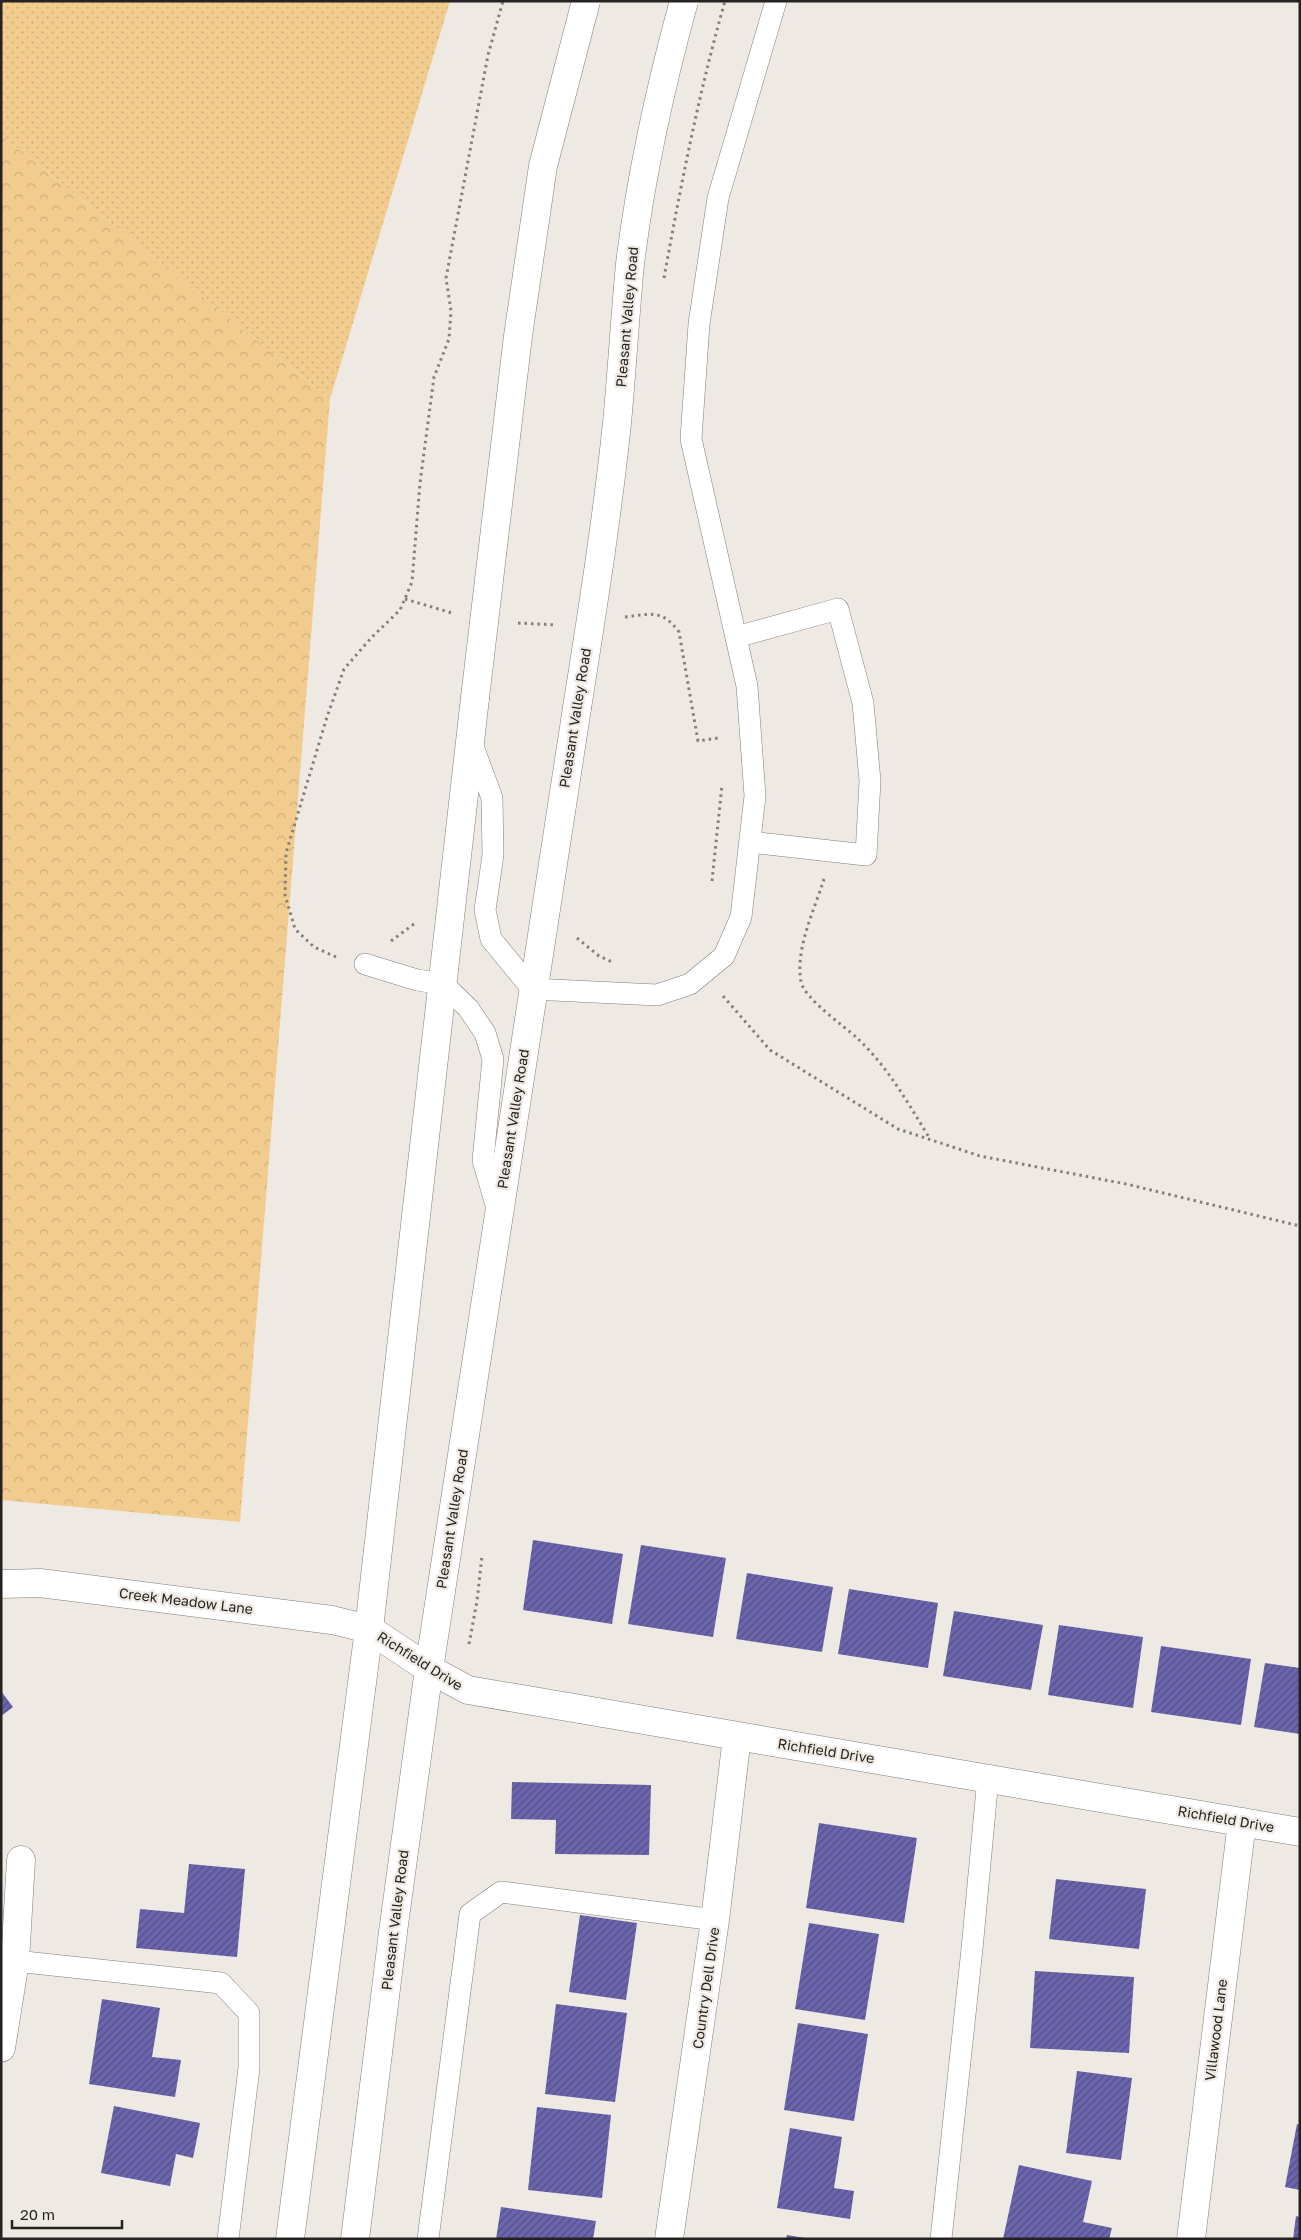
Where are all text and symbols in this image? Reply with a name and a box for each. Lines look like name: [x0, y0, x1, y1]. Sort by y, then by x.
street label: Pleasant Valley Road: [612, 246, 641, 388]
street label: Pleasant Valley Road: [555, 647, 594, 789]
street label: Pleasant Valley Road: [493, 1048, 532, 1190]
street label: Pleasant Valley Road: [432, 1448, 471, 1590]
street label: Creek Meadow Lane: [118, 1584, 254, 1617]
street label: Richfield Drive: [374, 1627, 466, 1694]
street label: Richfield Drive: [777, 1734, 876, 1767]
street label: Richfield Drive: [1177, 1802, 1276, 1835]
street label: Pleasant Valley Road: [377, 1849, 412, 1991]
street label: Country Dell Drive: [689, 1926, 722, 2050]
street label: Villawood Lane: [1201, 1978, 1230, 2082]
scale bar: [12, 2198, 122, 2230]
text: 20 m: [20, 2205, 55, 2223]

